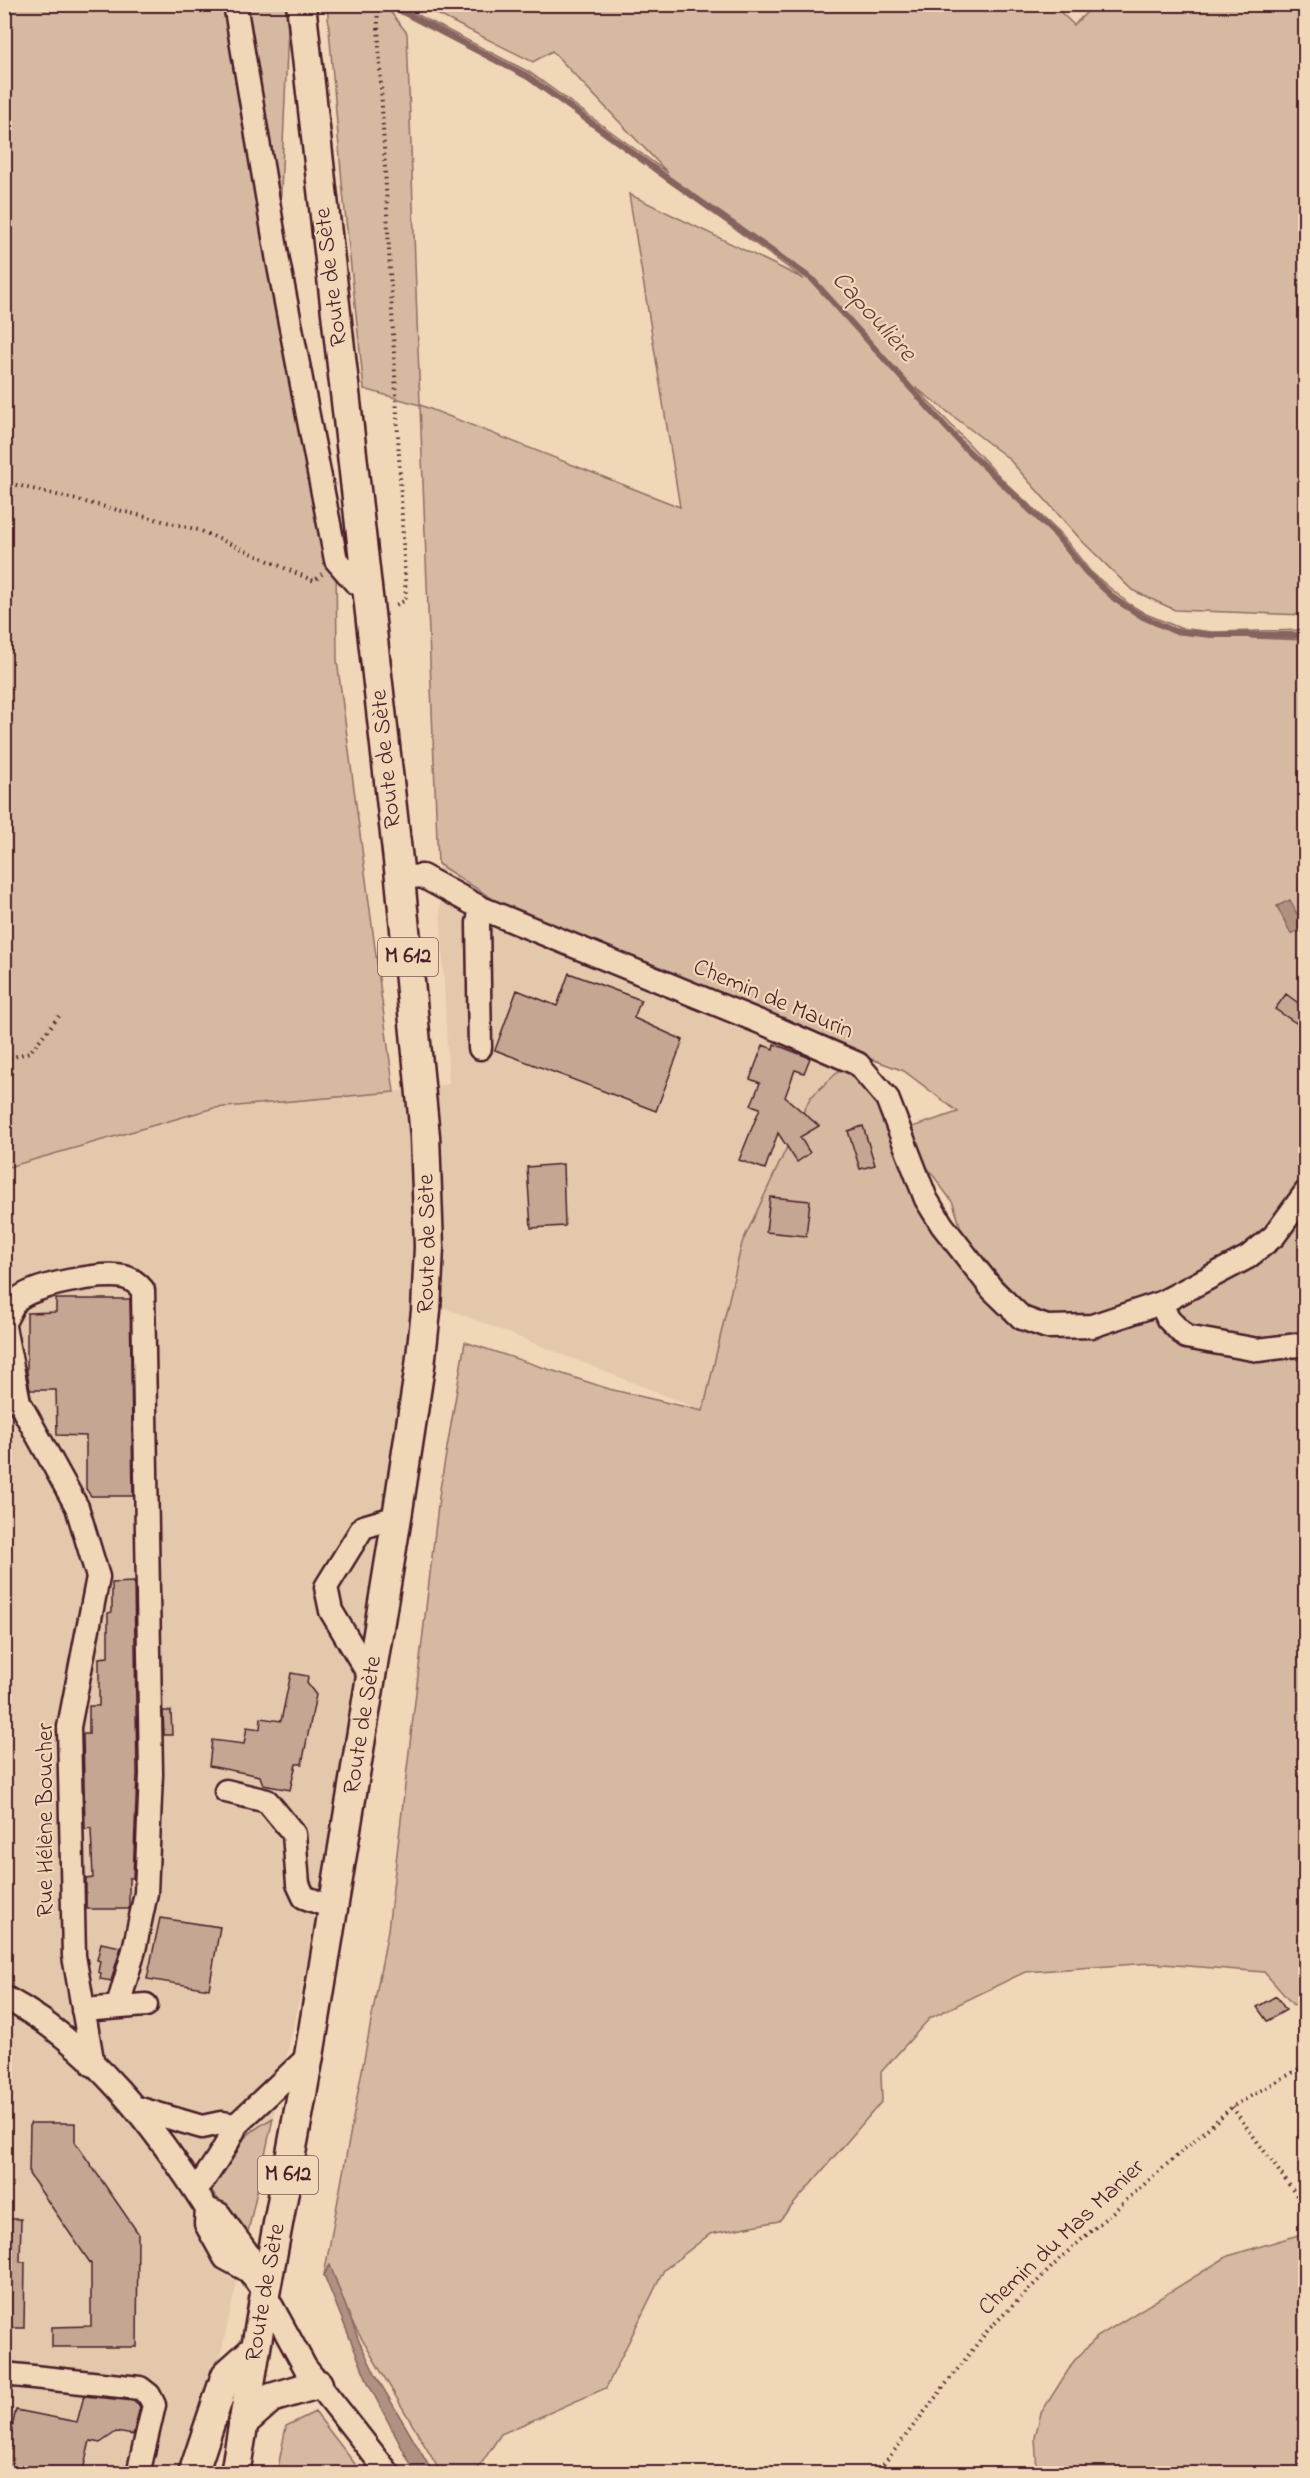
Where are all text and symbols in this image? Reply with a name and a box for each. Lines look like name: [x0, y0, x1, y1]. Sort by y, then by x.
street label: Route de Sète: [306, 205, 358, 348]
water label: Capoulière: [822, 263, 925, 372]
street label: Route de Sète: [362, 688, 412, 830]
road number: M 612: [378, 938, 438, 976]
street label: Chemin de Maurin: [687, 950, 859, 1050]
street label: Route de Sète: [408, 1173, 447, 1314]
street label: Route de Sète: [335, 1653, 392, 1797]
street label: Rue Hélène Boucher: [29, 1722, 64, 1917]
street label: Chemin du Mas Manier: [971, 2151, 1154, 2325]
road number: M 612: [258, 2156, 318, 2194]
street label: Route de Sète: [237, 2220, 295, 2364]

